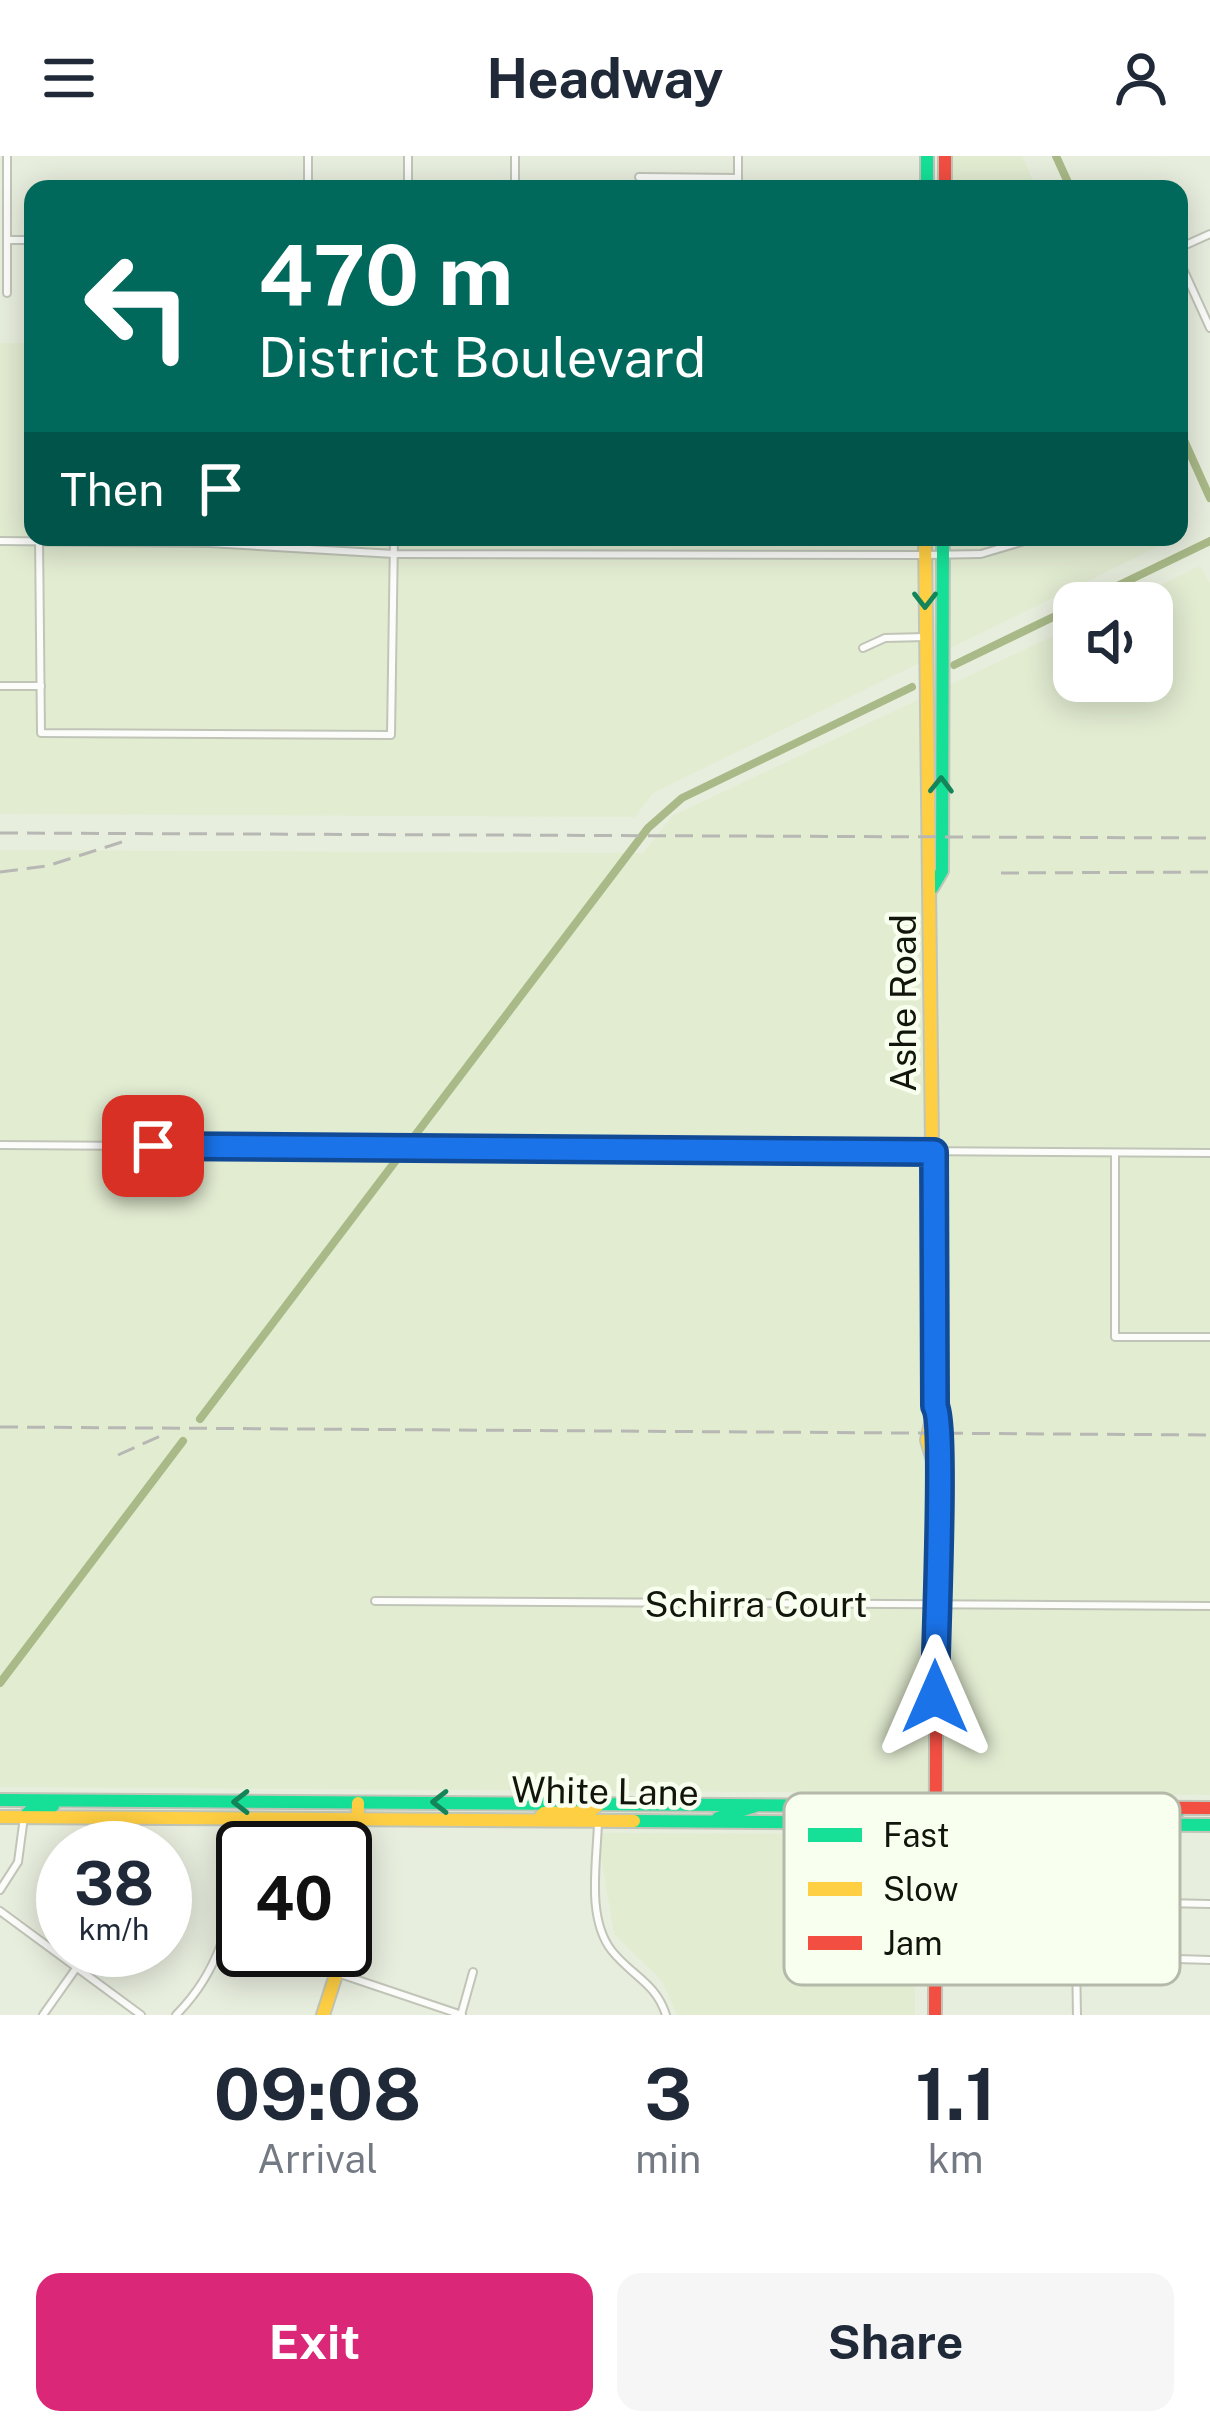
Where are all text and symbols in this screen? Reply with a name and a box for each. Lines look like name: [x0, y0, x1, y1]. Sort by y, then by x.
icon: menu: [36, 45, 102, 111]
icon: person: [1108, 45, 1174, 111]
text: Headway: [487, 47, 723, 110]
text: 470 m: [258, 225, 513, 324]
icon: left: [60, 228, 216, 384]
text: District Boulevard: [258, 326, 706, 389]
icon: arrive: [188, 456, 254, 522]
text: Then: [60, 463, 164, 516]
map controls: [1053, 582, 1173, 702]
button: sound: [1053, 582, 1173, 702]
one-way arrow: [912, 592, 938, 610]
one-way arrow: [928, 775, 954, 793]
street label: Ashe Road: [882, 914, 924, 1092]
pin: [102, 1095, 204, 1197]
icon: arrive: [120, 1113, 186, 1179]
street label: Schirra Court: [644, 1583, 868, 1625]
position arrow: [872, 1634, 998, 1760]
street label: White Lane: [511, 1768, 699, 1814]
one-way arrow: [231, 1789, 249, 1815]
one-way arrow: [430, 1789, 448, 1815]
legend: [784, 1793, 1180, 1985]
text: Fast: [883, 1816, 950, 1854]
speed limit sign: 40: [216, 1821, 372, 1977]
text: 38: [74, 1848, 154, 1919]
text: Slow: [883, 1870, 958, 1908]
text: km/h: [79, 1911, 149, 1947]
text: Jam: [883, 1924, 943, 1962]
text: 09:08: [214, 2052, 421, 2136]
text: 3: [644, 2052, 692, 2136]
text: 1.1: [915, 2052, 996, 2136]
text: Arrival: [257, 2136, 378, 2182]
text: min: [635, 2136, 701, 2182]
text: km: [928, 2136, 983, 2182]
button: Exit: [36, 2273, 593, 2411]
button: Share: [617, 2273, 1174, 2411]

